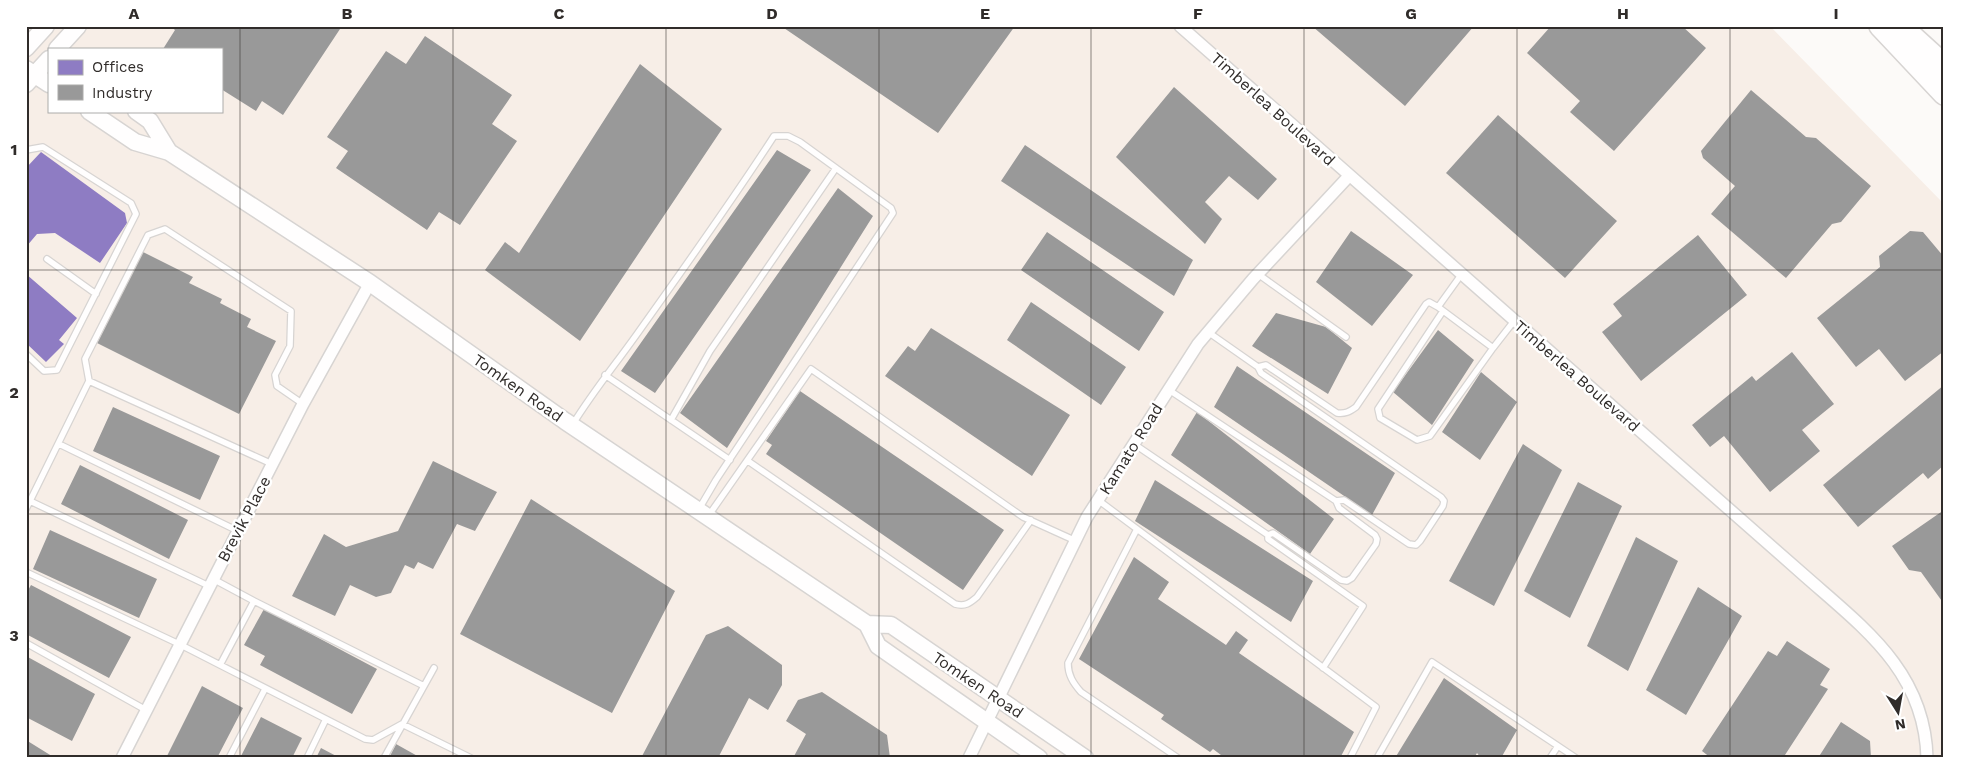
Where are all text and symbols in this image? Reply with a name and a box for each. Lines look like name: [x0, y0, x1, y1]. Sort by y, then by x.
text: A: [129, 4, 140, 23]
text: B: [342, 4, 353, 23]
text: C: [554, 4, 565, 23]
text: D: [766, 4, 778, 23]
text: E: [980, 4, 990, 23]
text: F: [1193, 4, 1203, 23]
text: G: [1405, 4, 1417, 23]
text: H: [1617, 4, 1629, 23]
text: I: [1833, 4, 1839, 23]
legend: [48, 48, 222, 112]
street label: Timberlea Boulevard: [1207, 48, 1339, 170]
text: Offices: [92, 58, 144, 76]
text: Industry: [92, 84, 153, 102]
text: 1: [11, 140, 17, 159]
street label: Timberlea Boulevard: [1510, 316, 1644, 436]
street label: Tomken Road: [469, 350, 567, 426]
text: 2: [9, 383, 19, 402]
street label: Kamato Road: [1095, 400, 1167, 498]
street label: Brevik Place: [213, 473, 275, 565]
text: 3: [9, 626, 19, 645]
street label: Tomken Road: [929, 648, 1027, 722]
north arrow: [1872, 686, 1922, 736]
text: N: [1894, 716, 1907, 734]

